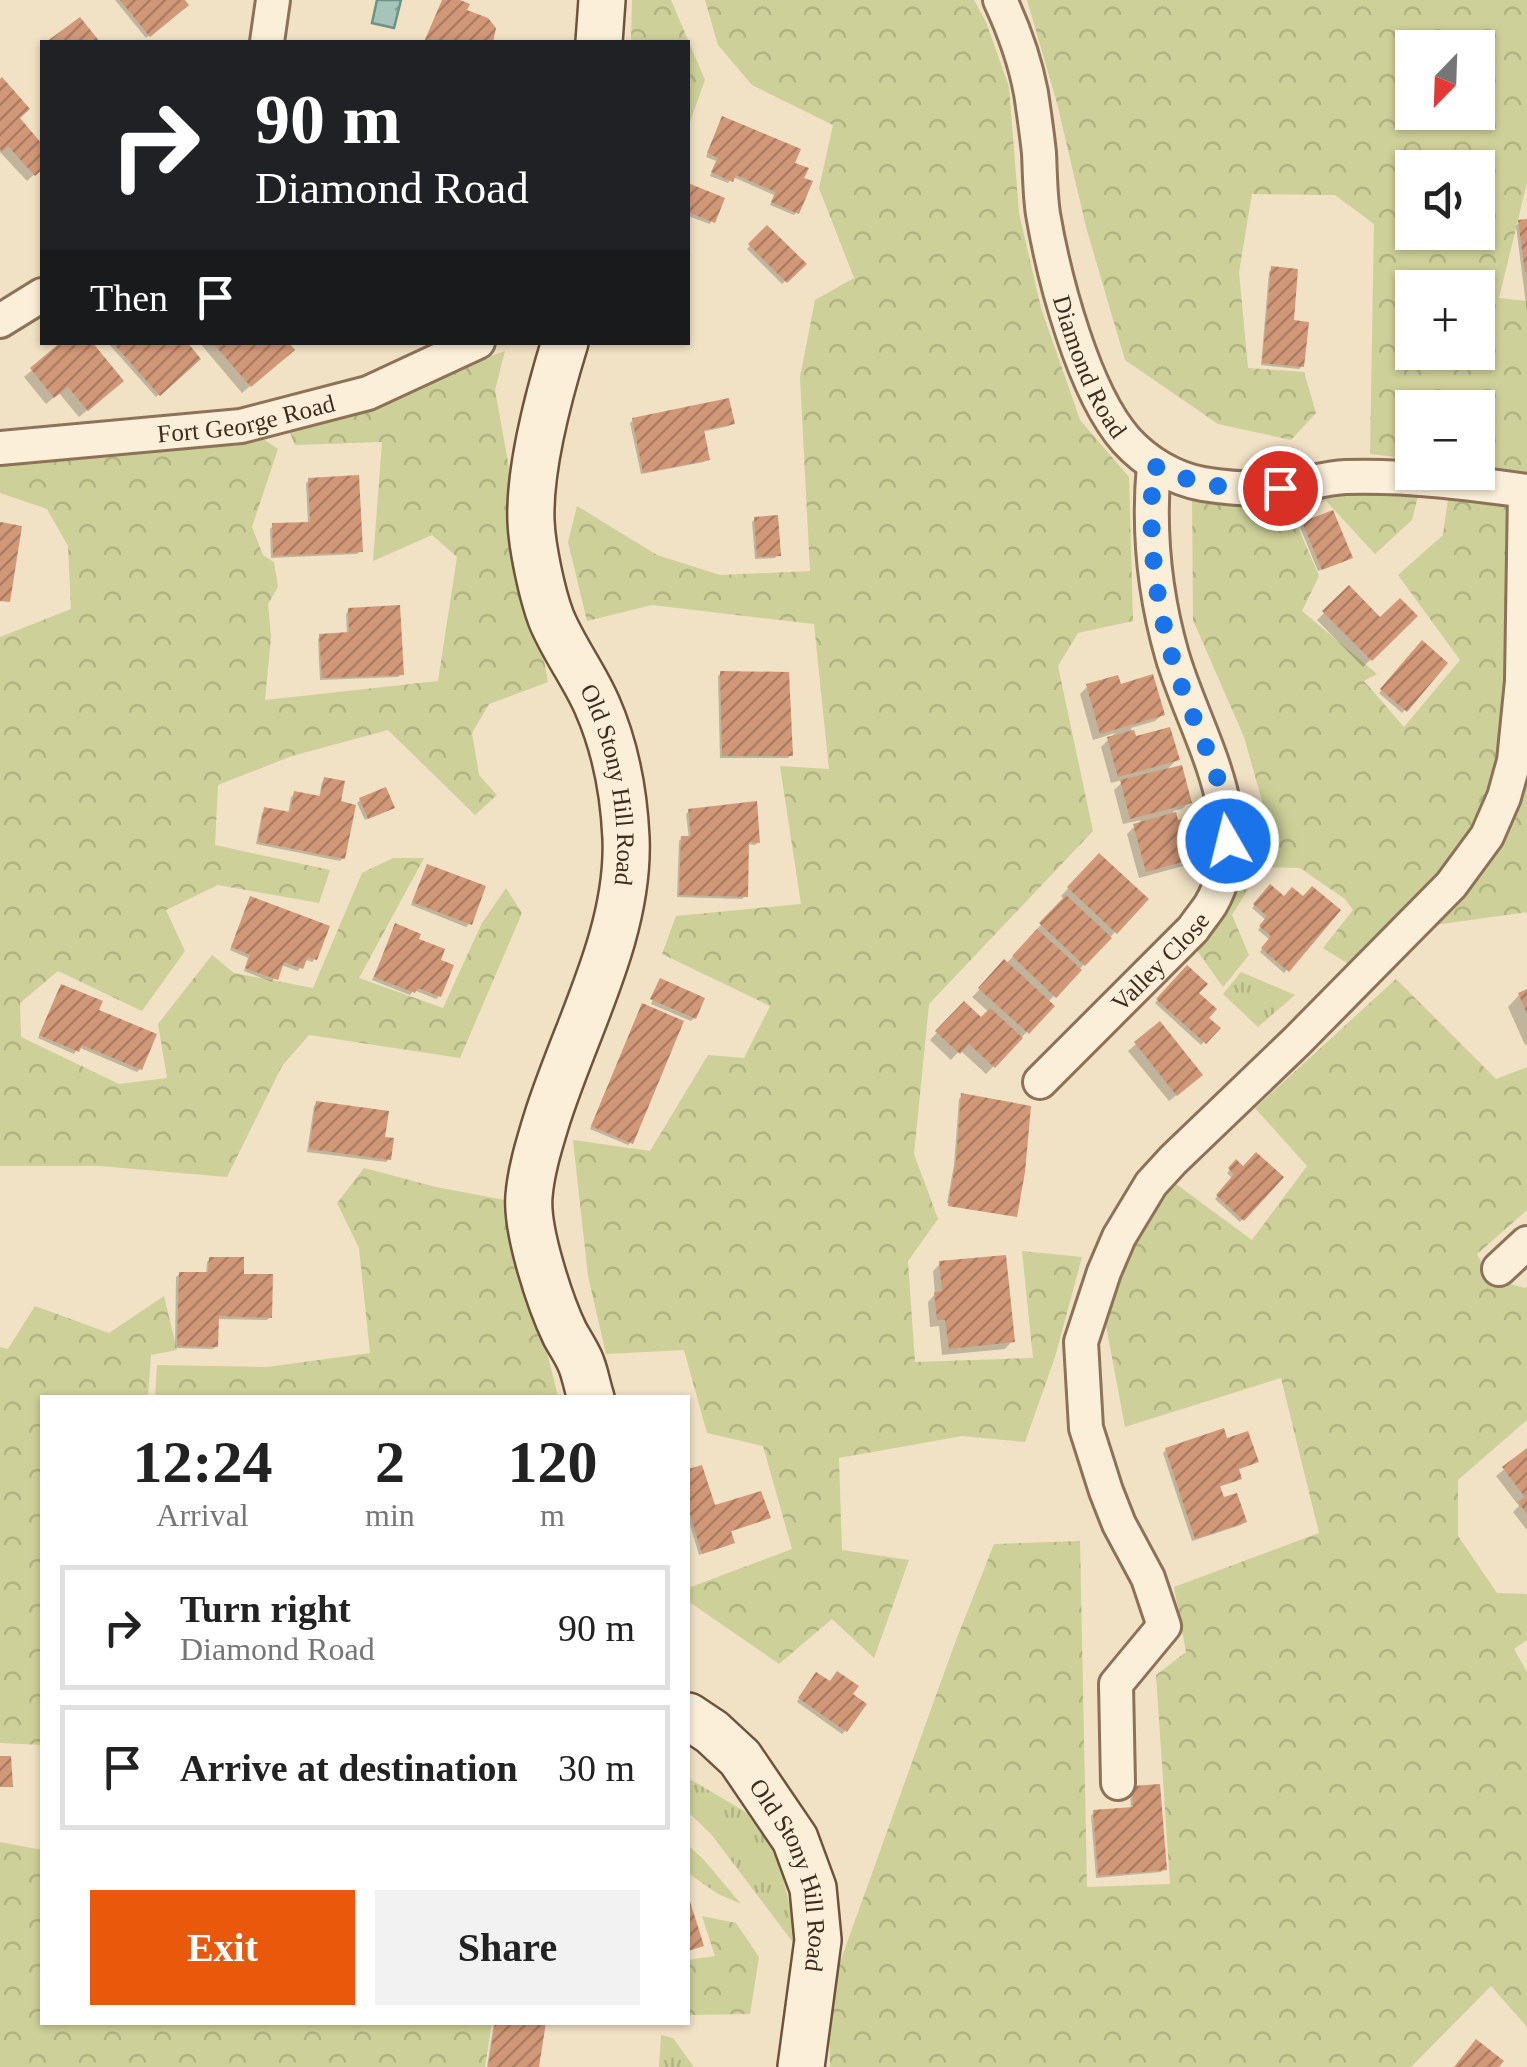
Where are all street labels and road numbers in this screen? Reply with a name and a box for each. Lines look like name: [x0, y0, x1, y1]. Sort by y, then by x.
street label: Diamond Road: [1048, 292, 1133, 443]
street label: Fort George Road: [156, 389, 338, 447]
street label: Old Stony Hill Road: [575, 679, 640, 888]
street label: Valley Close: [1106, 907, 1214, 1016]
street label: Old Stony Hill Road: [744, 1773, 832, 1974]

